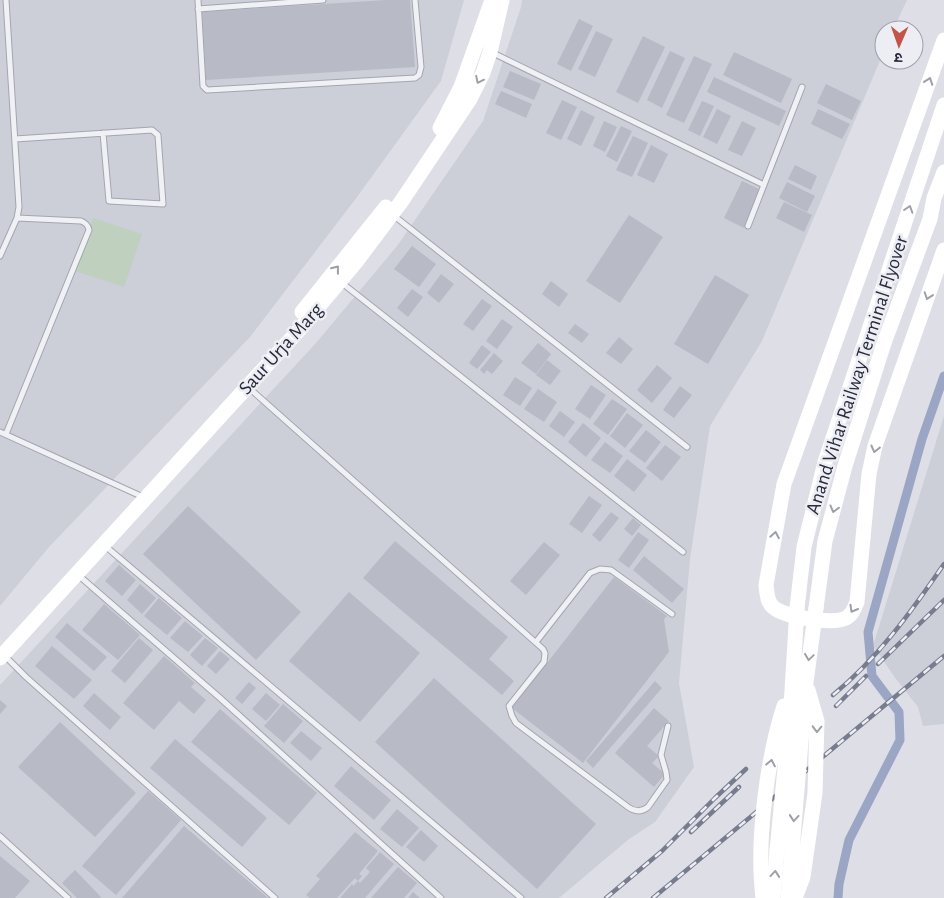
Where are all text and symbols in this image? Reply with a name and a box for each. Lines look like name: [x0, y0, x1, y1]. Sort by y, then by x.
north arrow: [874, 20, 924, 70]
text: उ: [893, 50, 903, 64]
one-way arrow: [476, 75, 486, 84]
one-way arrow: [923, 77, 933, 86]
one-way arrow: [904, 205, 914, 213]
street label: Anand Vihar Railway Terminal Flyover: [802, 233, 912, 517]
one-way arrow: [330, 266, 338, 275]
one-way arrow: [924, 291, 934, 299]
street label: Saur Urja Marg: [235, 299, 327, 399]
one-way arrow: [870, 445, 881, 454]
one-way arrow: [829, 504, 839, 512]
one-way arrow: [770, 530, 780, 539]
one-way arrow: [849, 604, 859, 613]
one-way arrow: [804, 653, 815, 661]
one-way arrow: [812, 726, 822, 733]
one-way arrow: [766, 758, 776, 767]
one-way arrow: [789, 815, 800, 823]
one-way arrow: [769, 870, 780, 878]

